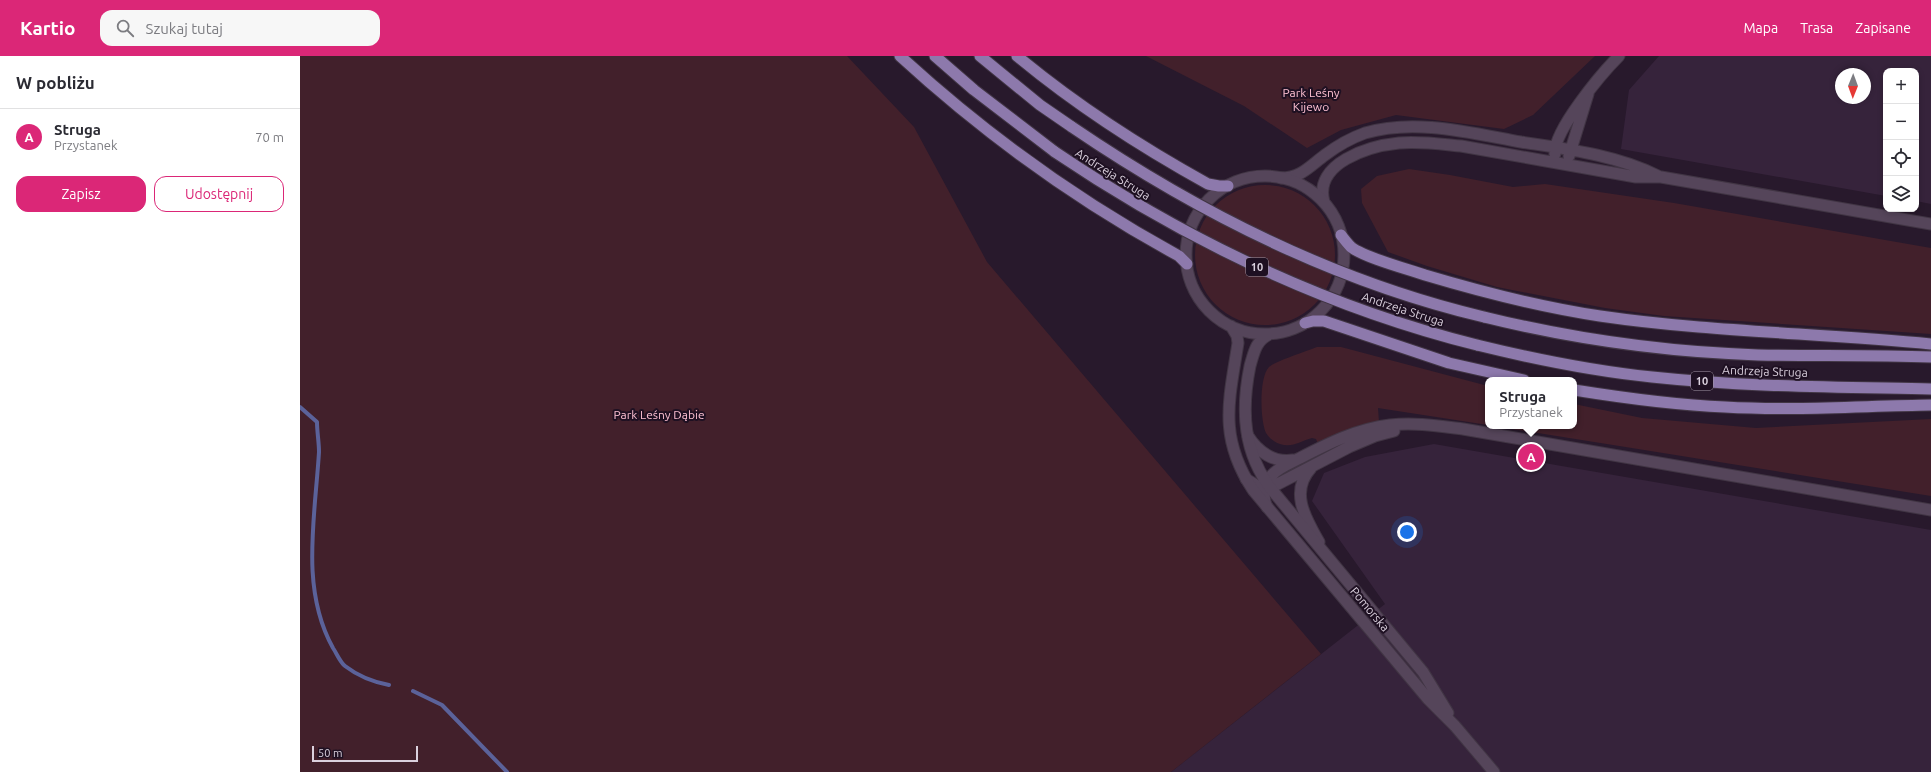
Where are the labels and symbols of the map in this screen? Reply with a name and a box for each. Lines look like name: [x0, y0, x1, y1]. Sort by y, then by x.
north arrow: [1835, 68, 1871, 104]
park label: Park Leśny Kijewo: [1282, 86, 1340, 113]
street label: Andrzeja Struga: [1073, 146, 1153, 202]
road number: 10: [1246, 258, 1268, 276]
street label: Andrzeja Struga: [1360, 290, 1446, 328]
street label: Andrzeja Struga: [1722, 363, 1808, 379]
road number: 10: [1691, 372, 1713, 390]
park label: Park Leśny Dąbie: [613, 408, 705, 421]
pin: A: [1518, 442, 1544, 472]
your location: [1397, 522, 1417, 542]
street label: Pomorska: [1348, 584, 1392, 634]
scale bar: [312, 744, 418, 763]

